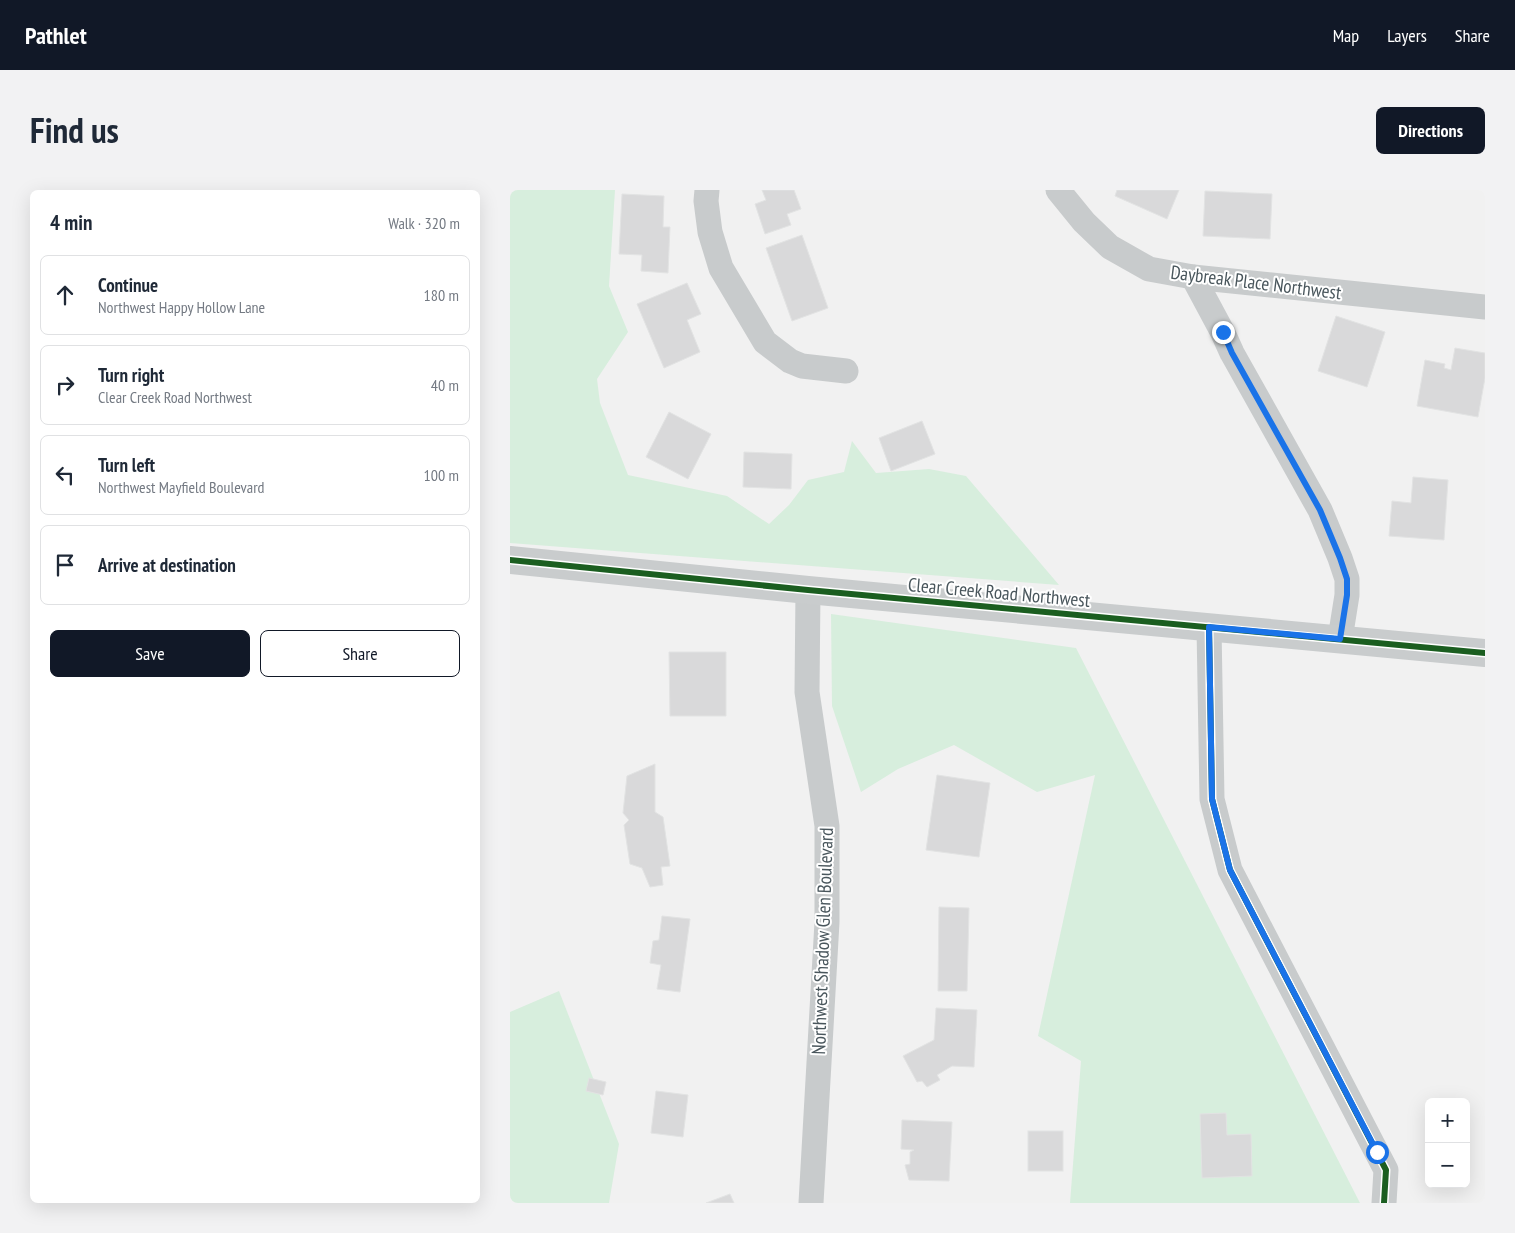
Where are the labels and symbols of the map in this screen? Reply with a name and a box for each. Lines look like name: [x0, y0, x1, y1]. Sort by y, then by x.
street label: Daybreak Place Northwest: [1169, 260, 1343, 304]
route end: [1212, 321, 1235, 344]
street label: Clear Creek Road Northwest: [907, 572, 1092, 612]
street label: Northwest Shadow Glen Boulevard: [806, 827, 838, 1055]
route start: [1366, 1141, 1389, 1164]

